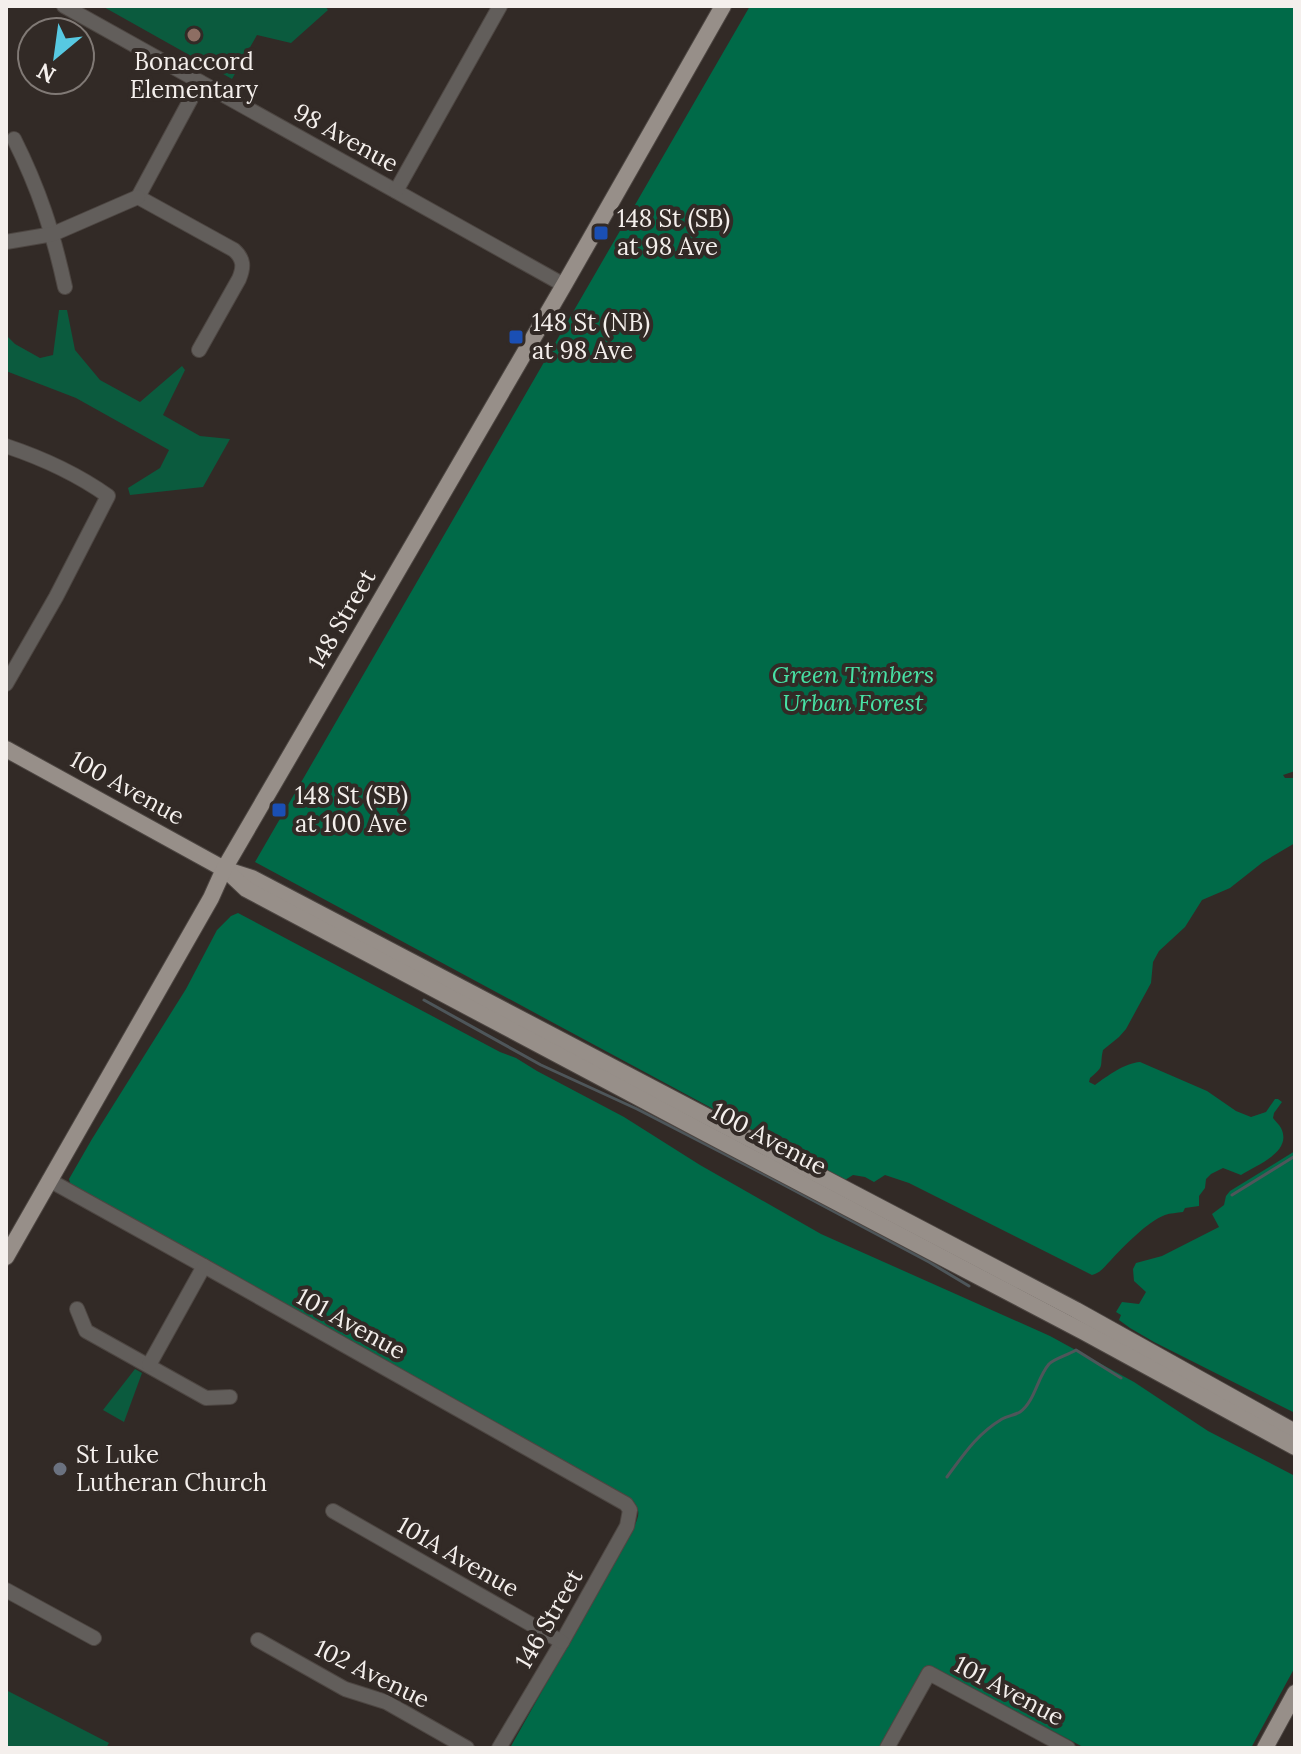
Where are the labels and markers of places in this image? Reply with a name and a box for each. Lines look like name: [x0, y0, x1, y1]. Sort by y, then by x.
marker: Bonaccord Elementary: [185, 26, 203, 44]
place label: Bonaccord Elementary: [130, 46, 259, 105]
place label: 148 St (SB) at 98 Ave: [617, 203, 730, 262]
marker: 148 St (SB) at 98 Ave: [592, 224, 610, 242]
place label: 148 St (NB) at 98 Ave: [532, 307, 650, 366]
marker: 148 St (NB) at 98 Ave: [507, 328, 525, 346]
place label: 148 St (SB) at 100 Ave: [295, 780, 408, 839]
marker: 148 St (SB) at 100 Ave: [270, 801, 288, 819]
place label: St Luke Lutheran Church: [76, 1439, 267, 1498]
marker: St Luke Lutheran Church: [51, 1460, 69, 1478]

